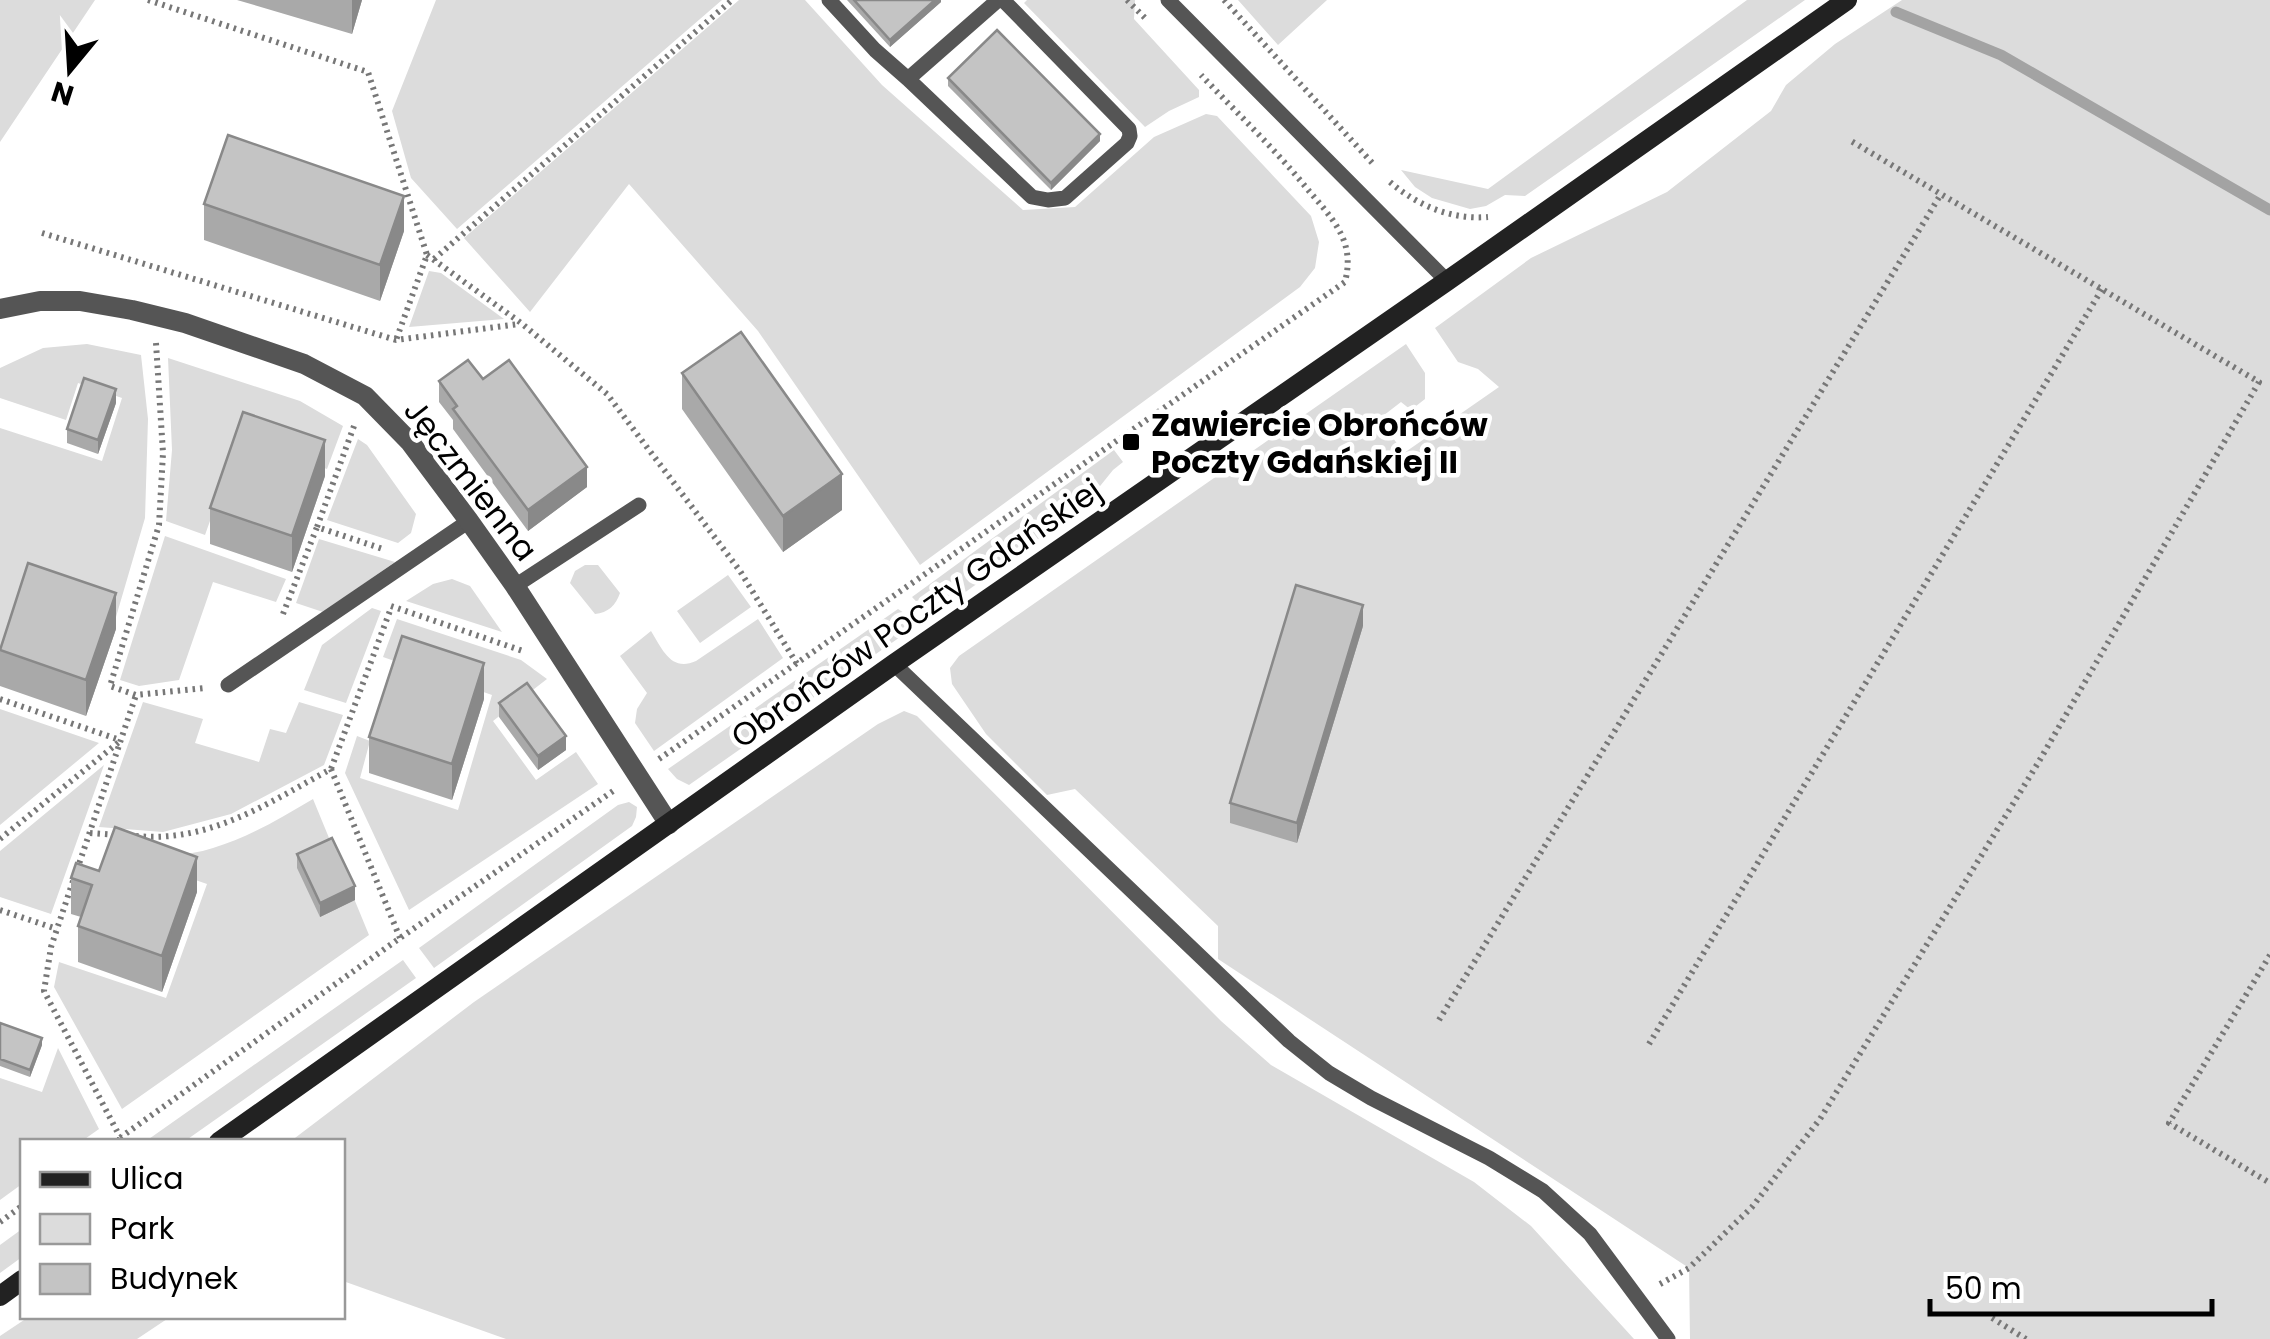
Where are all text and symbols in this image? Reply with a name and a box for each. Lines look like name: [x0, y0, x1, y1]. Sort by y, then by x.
north arrow: [20, 20, 120, 120]
text: N: [46, 72, 78, 115]
street label: Jęczmienna: [394, 390, 548, 570]
place label: Zawiercie Obrońców Poczty Gdańskiej II: [1151, 402, 1488, 484]
marker: Zawiercie Obrońców Poczty Gdańskiej II: [1120, 431, 1142, 453]
street label: Obrońców Poczty Gdańskiej: [722, 468, 1110, 758]
legend: [20, 1139, 345, 1319]
text: Ulica: [110, 1157, 184, 1200]
text: Park: [110, 1207, 175, 1250]
scale bar: [1930, 1254, 2212, 1316]
text: Budynek: [110, 1257, 239, 1300]
text: 50 m: [1945, 1267, 2022, 1310]

